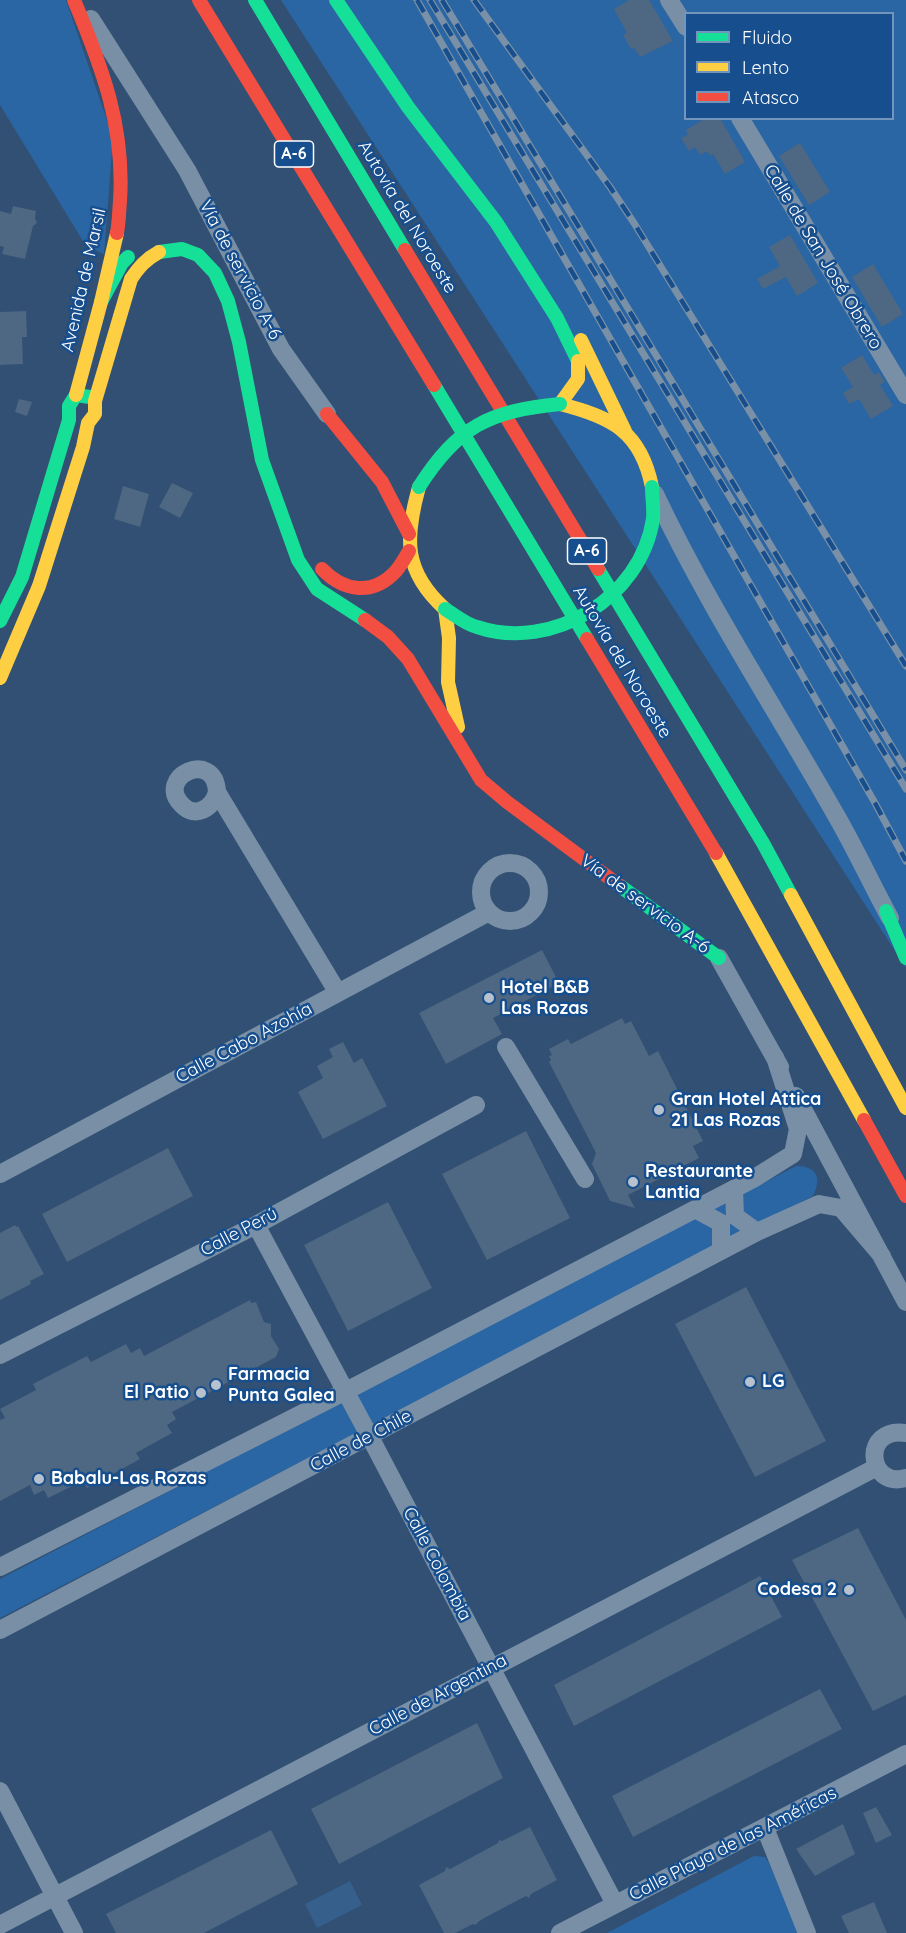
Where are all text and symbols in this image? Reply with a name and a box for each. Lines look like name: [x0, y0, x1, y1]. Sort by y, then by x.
legend: [684, 12, 894, 120]
text: Fluido: [742, 26, 792, 49]
text: Lento: [742, 56, 789, 79]
text: Atasco: [742, 86, 799, 109]
street label: Autovía del Noroeste: [353, 137, 461, 297]
road number: A-6: [274, 141, 314, 167]
street label: Calle de San José Obrero: [759, 161, 887, 353]
street label: Vía de servicio A-6: [194, 197, 286, 343]
street label: Avenida de Marsil: [57, 206, 111, 354]
road number: A-6: [568, 538, 606, 564]
street label: Autovía del Noroeste: [568, 582, 676, 742]
street label: Vía de servicio A-6: [576, 850, 714, 958]
place label: Hotel B&B Las Rozas: [501, 977, 589, 1020]
marker: Hotel B&B Las Rozas: [482, 991, 496, 1005]
street label: Calle Cabo Azohía: [172, 998, 316, 1088]
place label: Gran Hotel Attica 21 Las Rozas: [671, 1089, 821, 1132]
marker: Gran Hotel Attica 21 Las Rozas: [652, 1103, 666, 1117]
place label: Restaurante Lantia: [645, 1161, 753, 1204]
marker: Restaurante Lantia: [626, 1175, 640, 1189]
street label: Calle Perú: [197, 1203, 281, 1261]
place label: Farmacia Punta Galea: [228, 1364, 335, 1406]
place label: LG: [762, 1371, 784, 1393]
marker: LG: [743, 1375, 757, 1389]
marker: Farmacia Punta Galea: [209, 1378, 223, 1392]
place label: El Patio: [124, 1382, 189, 1404]
marker: El Patio: [194, 1386, 208, 1400]
street label: Calle de Chile: [307, 1405, 415, 1477]
place label: Babalu-Las Rozas: [51, 1468, 206, 1490]
marker: Babalu-Las Rozas: [32, 1472, 46, 1486]
street label: Calle Colombia: [398, 1504, 476, 1624]
place label: Codesa 2: [757, 1579, 837, 1601]
marker: Codesa 2: [842, 1583, 856, 1597]
street label: Calle de Argentina: [365, 1650, 511, 1740]
street label: Calle Playa de las Américas: [626, 1782, 840, 1906]

